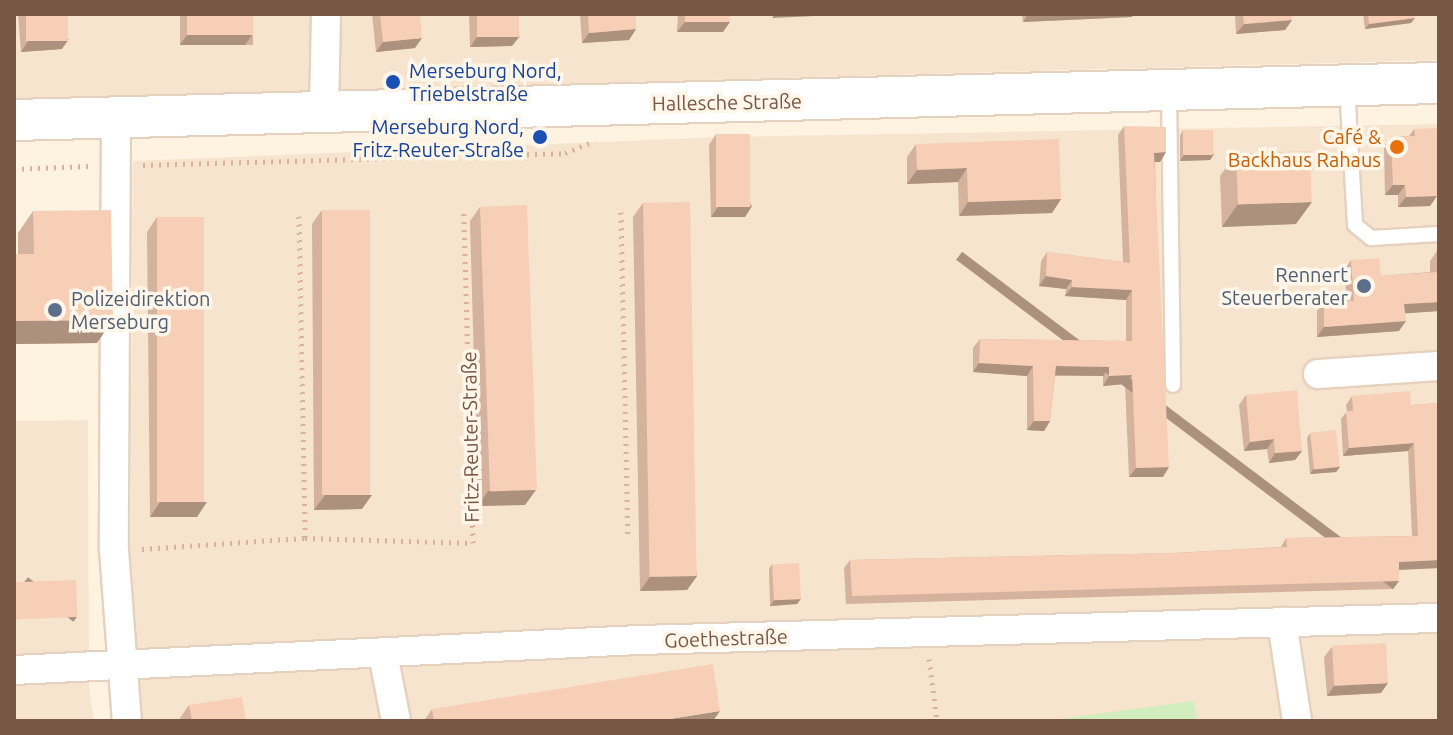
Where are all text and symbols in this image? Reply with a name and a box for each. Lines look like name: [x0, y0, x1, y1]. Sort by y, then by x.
place label: Merseburg Nord, Triebelstraße: [409, 58, 562, 105]
marker: Merseburg Nord, Triebelstraße: [384, 73, 402, 91]
street label: Hallesche Straße: [652, 89, 802, 115]
place label: Merseburg Nord, Fritz-Reuter-Straße: [353, 114, 524, 161]
place label: Café & Backhaus Rahaus: [1228, 124, 1381, 171]
marker: Merseburg Nord, Fritz-Reuter-Straße: [531, 128, 549, 146]
marker: Café & Backhaus Rahaus: [1388, 138, 1406, 156]
place label: Rennert Steuerberater: [1222, 262, 1348, 309]
marker: Rennert Steuerberater: [1355, 277, 1373, 295]
place label: Polizeidirektion Merseburg: [71, 286, 211, 333]
marker: Polizeidirektion Merseburg: [46, 301, 64, 319]
street label: Fritz-Reuter-Straße: [457, 351, 483, 523]
street label: Goethestraße: [664, 624, 788, 652]

